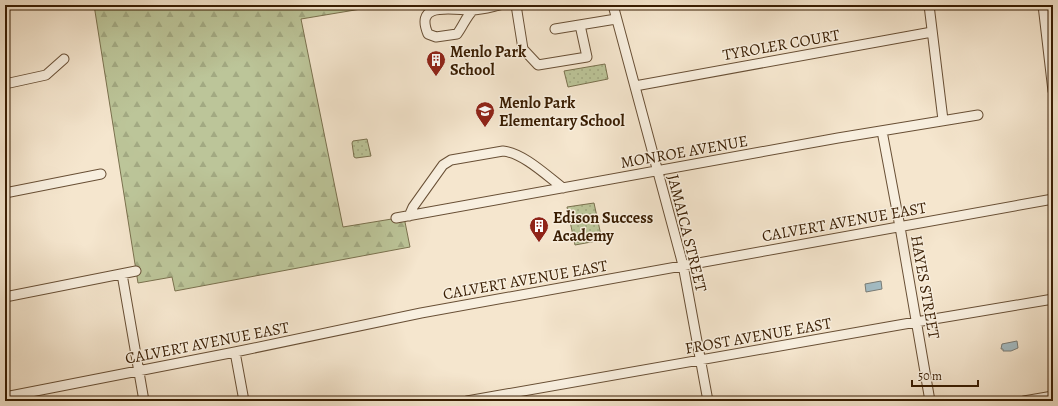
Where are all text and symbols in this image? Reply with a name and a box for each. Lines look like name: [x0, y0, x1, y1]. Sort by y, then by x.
street label: TYROLER COURT: [721, 24, 842, 66]
place label: Menlo Park School: [450, 41, 527, 81]
building icon: Menlo Park School: [425, 49, 447, 77]
place label: Menlo Park Elementary School: [499, 92, 625, 132]
school or university icon: Menlo Park Elementary School: [474, 100, 496, 128]
street label: MONROE AVENUE: [619, 130, 750, 174]
street label: JAMAICA STREET: [662, 172, 712, 294]
street label: CALVERT AVENUE EAST: [760, 197, 928, 247]
place label: Edison Success Academy: [552, 207, 653, 247]
building icon: Edison Success Academy: [528, 215, 550, 243]
street label: HAYES STREET: [905, 234, 945, 341]
street label: CALVERT AVENUE EAST: [441, 255, 609, 305]
street label: FROST AVENUE EAST: [683, 312, 833, 360]
street label: CALVERT AVENUE EAST: [123, 316, 291, 370]
scale bar: [912, 362, 978, 388]
text: 50 m: [918, 368, 942, 384]

